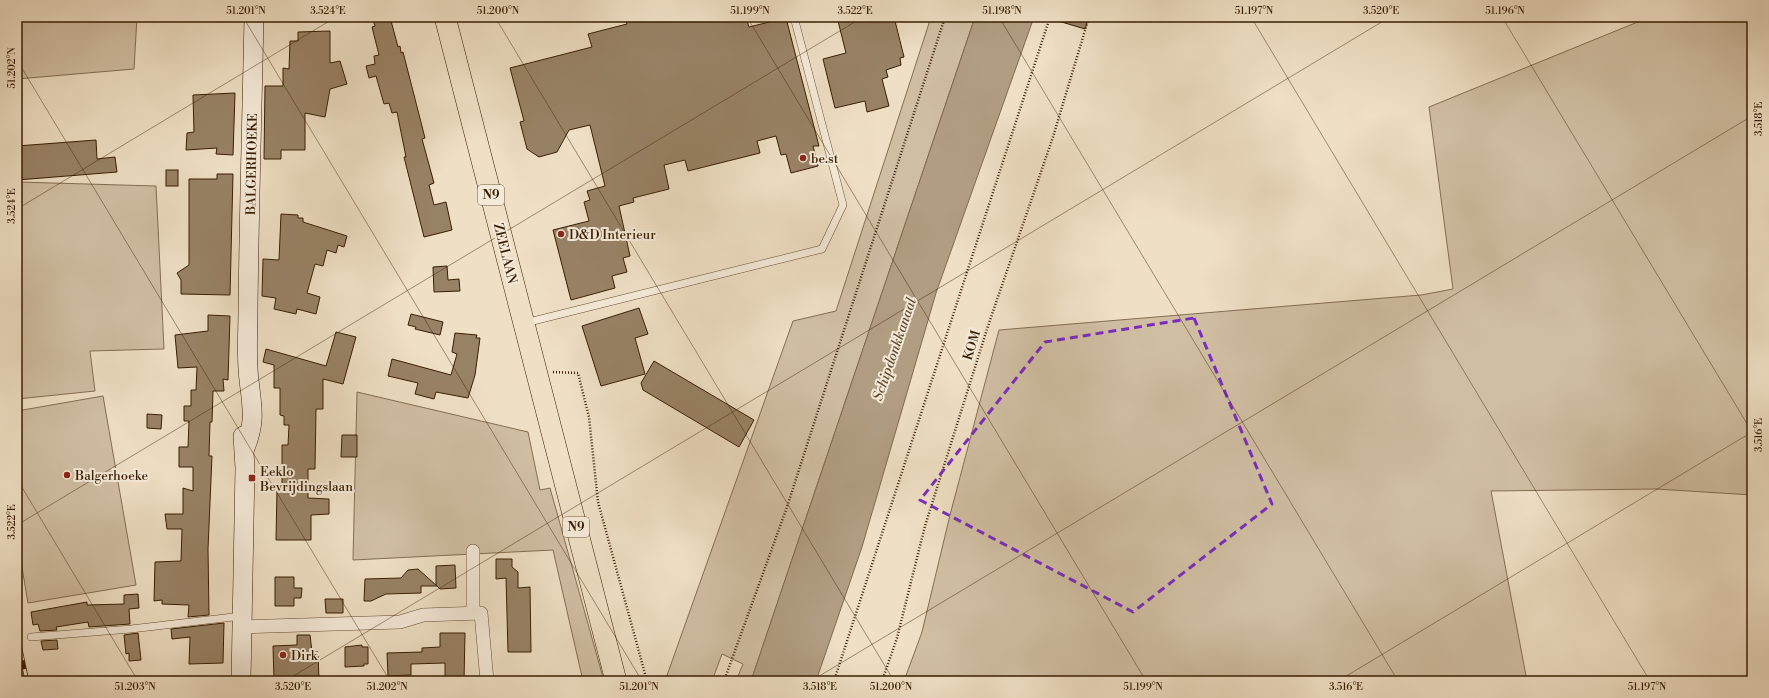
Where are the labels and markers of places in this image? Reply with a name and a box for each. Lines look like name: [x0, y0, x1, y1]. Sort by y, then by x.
place label: be.st: [811, 151, 839, 167]
marker: be.st: [798, 153, 808, 163]
place label: D&D Interieur: [569, 227, 656, 243]
marker: D&D Interieur: [556, 229, 566, 239]
place label: Eeklo Bevrijdingslaan: [259, 464, 353, 495]
place label: Balgerhoeke: [74, 468, 148, 484]
marker: Balgerhoeke: [62, 470, 72, 480]
marker: Eeklo Bevrijdingslaan: [247, 473, 257, 483]
place label: Dirk: [291, 648, 319, 664]
marker: Dirk: [278, 650, 288, 660]

